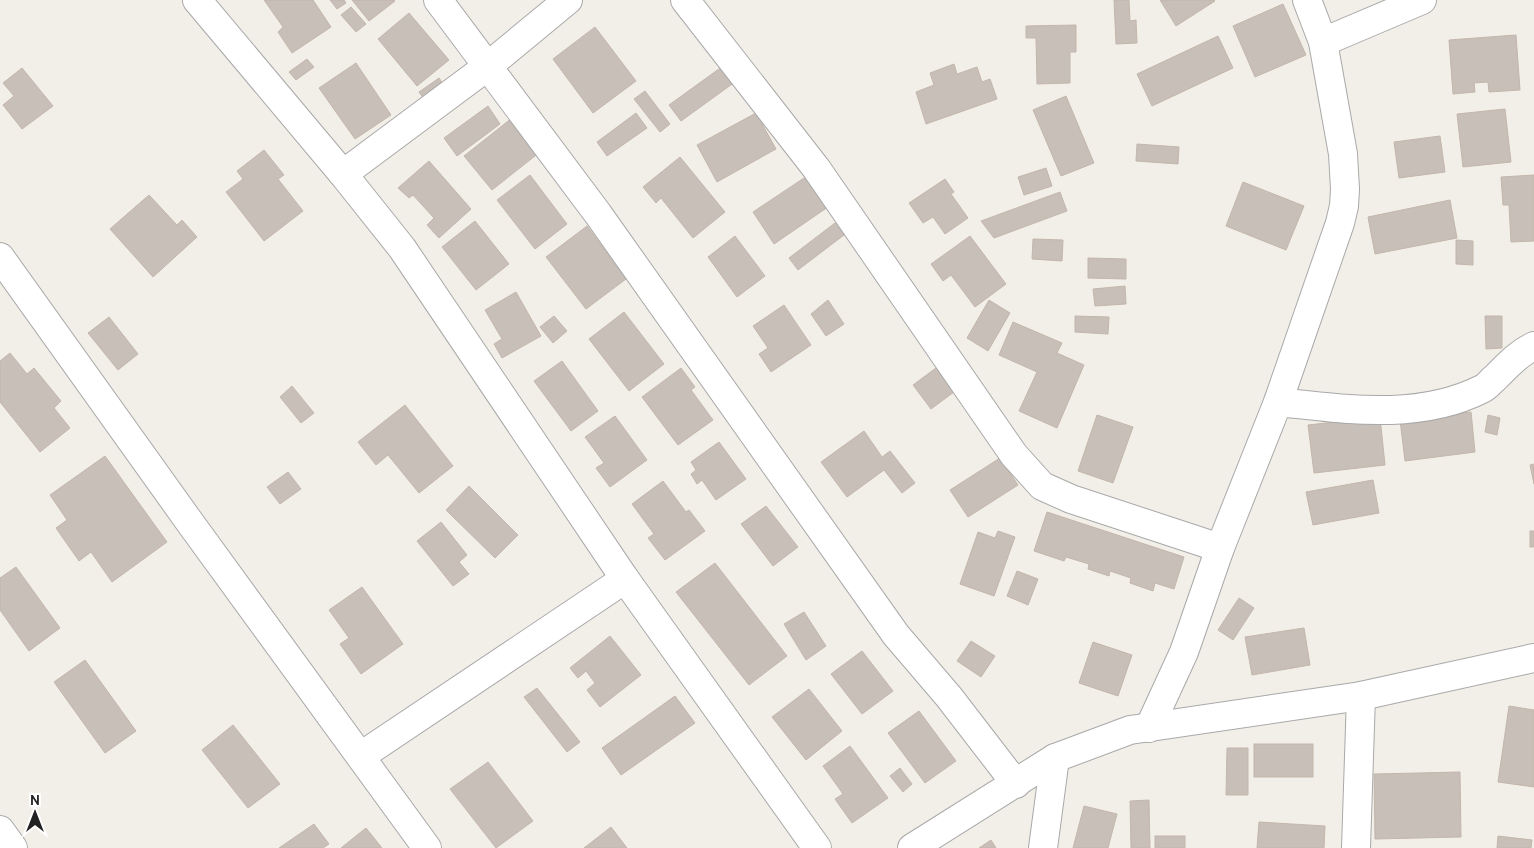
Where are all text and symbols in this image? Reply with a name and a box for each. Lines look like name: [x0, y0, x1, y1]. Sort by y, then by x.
north arrow: [10, 788, 60, 838]
text: N: [30, 791, 40, 809]

